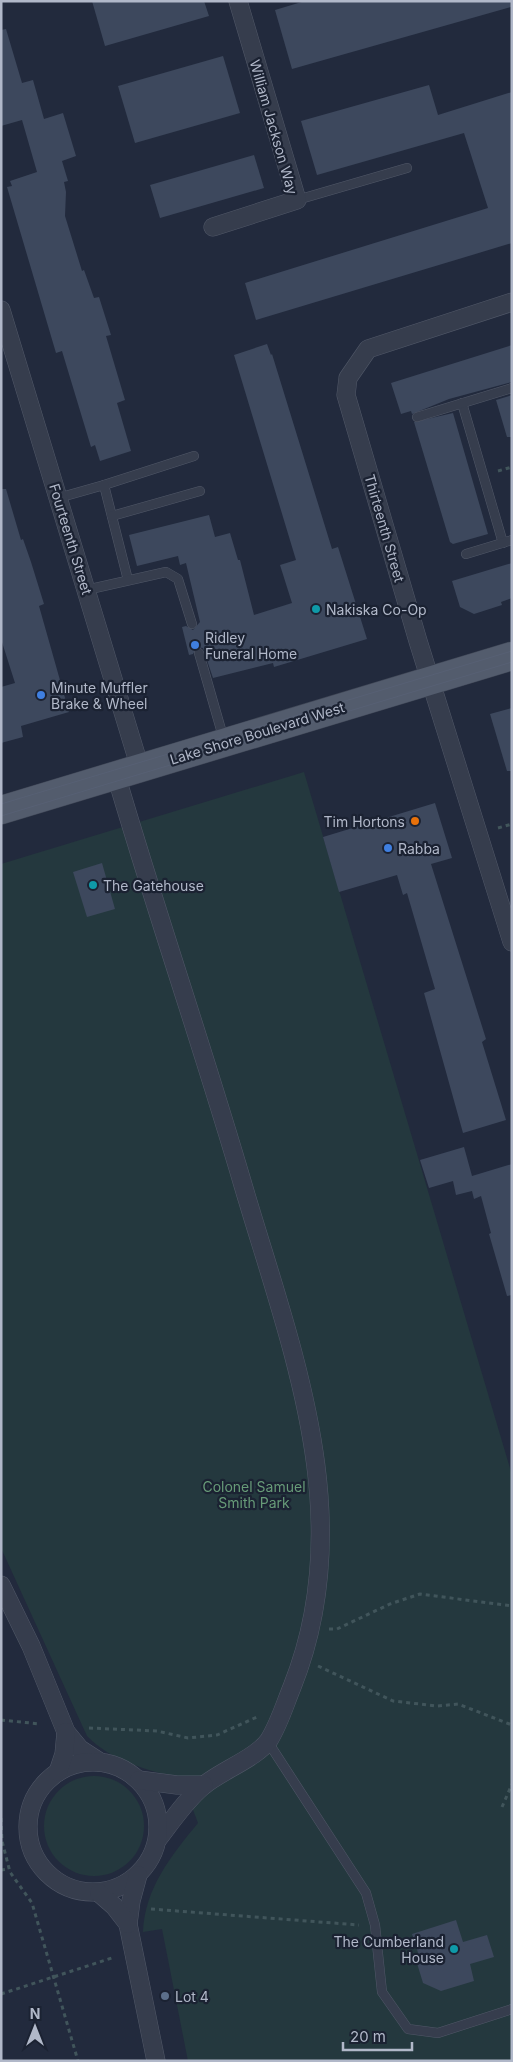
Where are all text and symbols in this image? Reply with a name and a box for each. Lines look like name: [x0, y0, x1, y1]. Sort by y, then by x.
street label: William Jackson Way: [247, 58, 301, 197]
street label: Thirteenth Street: [361, 472, 409, 584]
street label: Fourteenth Street: [46, 481, 96, 597]
place label: Nakiska Co-Op: [326, 601, 427, 618]
marker: Nakiska Co-Op: [310, 603, 322, 615]
place label: Ridley Funeral Home: [205, 629, 297, 662]
marker: Ridley Funeral Home: [189, 639, 201, 651]
place label: Minute Muffler Brake & Wheel: [51, 679, 148, 712]
marker: Minute Muffler Brake & Wheel: [35, 689, 47, 701]
street label: Lake Shore Boulevard West: [168, 698, 347, 768]
place label: Tim Hortons: [324, 813, 405, 830]
marker: Tim Hortons: [409, 815, 421, 827]
place label: Rabba: [398, 840, 440, 857]
marker: Rabba: [382, 842, 394, 854]
place label: The Gatehouse: [103, 877, 204, 894]
marker: The Gatehouse: [87, 879, 99, 891]
park label: Colonel Samuel Smith Park: [202, 1478, 306, 1511]
place label: The Cumberland House: [333, 1933, 444, 1966]
marker: The Cumberland House: [448, 1943, 460, 1955]
place label: Lot 4: [175, 1988, 209, 2005]
marker: Lot 4: [159, 1990, 171, 2002]
north arrow: [10, 2002, 60, 2052]
text: N: [30, 2005, 40, 2022]
scale bar: [343, 2020, 412, 2052]
text: 20 m: [350, 2027, 386, 2046]

